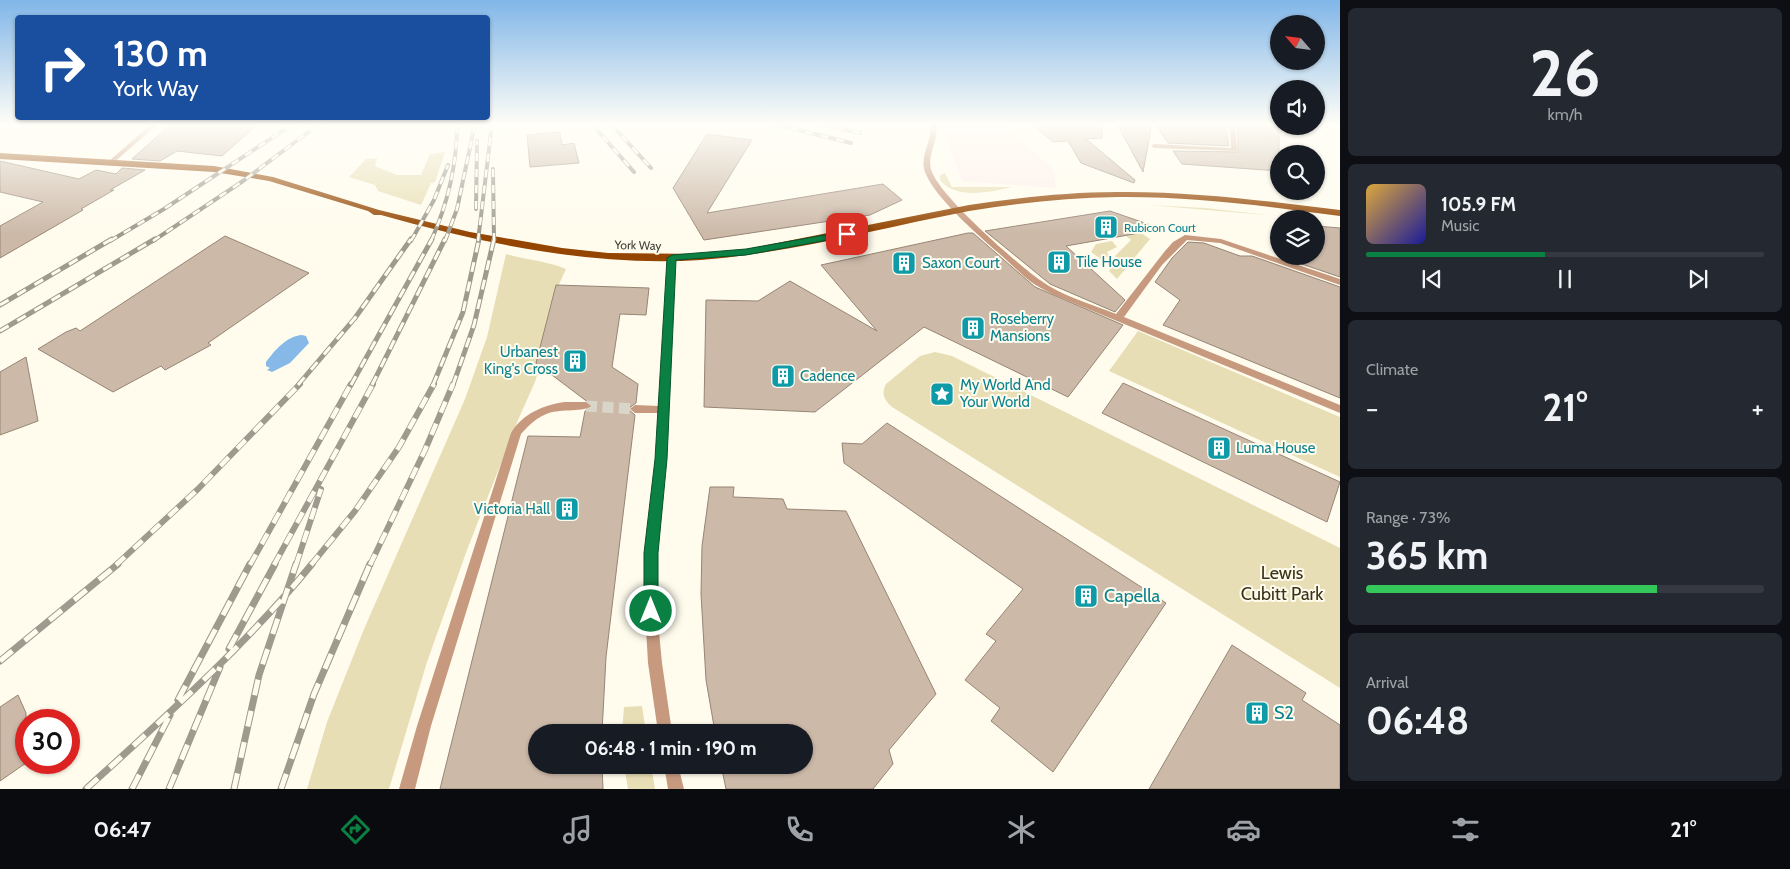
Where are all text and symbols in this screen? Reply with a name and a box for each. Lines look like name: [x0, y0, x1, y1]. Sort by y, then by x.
north arrow: [1270, 15, 1325, 70]
map controls: [1270, 15, 1325, 265]
text: 130 m: [113, 32, 208, 75]
text: 26: [1530, 33, 1600, 112]
icon: right: [30, 35, 95, 100]
text: York Way: [113, 75, 199, 102]
button: sound: [1270, 80, 1325, 135]
text: km/h: [1547, 105, 1583, 124]
button: search: [1270, 145, 1325, 200]
text: 105.9 FM: [1441, 193, 1516, 216]
button: layers: [1270, 210, 1325, 265]
pin: [826, 213, 868, 255]
building icon: Rubicon Court: [1093, 214, 1119, 240]
text: Music: [1441, 216, 1479, 235]
icon: arrive: [833, 220, 861, 248]
place label: Rubicon Court: [1124, 220, 1196, 235]
street label: York Way: [614, 237, 661, 253]
building icon: Tile House: [1046, 249, 1072, 275]
building icon: Saxon Court: [891, 250, 917, 276]
place label: Tile House: [1076, 253, 1142, 271]
place label: Saxon Court: [922, 254, 1000, 272]
icon: previous: [1418, 265, 1446, 293]
icon: pause: [1551, 265, 1579, 293]
icon: next: [1684, 265, 1712, 293]
place label: Roseberry Mansions: [990, 310, 1054, 345]
building icon: Roseberry Mansions: [960, 315, 986, 341]
place label: Urbanest King's Cross: [484, 343, 558, 378]
building icon: Urbanest King's Cross: [562, 348, 588, 374]
text: Climate: [1366, 360, 1418, 379]
building icon: Cadence: [770, 363, 796, 389]
place label: Cadence: [800, 367, 856, 385]
place label: My World And Your World: [959, 376, 1051, 411]
place icon: My World And Your World: [929, 381, 955, 407]
text: 21°: [1542, 384, 1588, 431]
text: −: [1366, 391, 1378, 425]
text: +: [1752, 391, 1764, 425]
building icon: Luma House: [1206, 435, 1232, 461]
place label: Luma House: [1236, 439, 1316, 457]
building icon: Victoria Hall: [554, 496, 580, 522]
place label: Victoria Hall: [474, 500, 550, 518]
text: Range · 73%: [1366, 508, 1450, 527]
text: 365 km: [1366, 532, 1488, 579]
park label: Lewis Cubitt Park: [1241, 562, 1324, 605]
building icon: Capella: [1073, 583, 1099, 609]
position arrow: [624, 584, 676, 636]
place label: Capella: [1104, 585, 1160, 607]
text: Arrival: [1366, 673, 1409, 692]
text: 06:48: [1366, 697, 1469, 744]
building icon: S2: [1244, 700, 1270, 726]
place label: S2: [1274, 702, 1294, 724]
speed limit sign: 30: [15, 709, 80, 774]
text: 06:48 · 1 min · 190 m: [584, 737, 757, 760]
icon: directions: [338, 812, 373, 847]
icon: music: [560, 812, 595, 847]
icon: phone: [782, 812, 817, 847]
icon: climate: [1004, 812, 1039, 847]
icon: car: [1226, 812, 1261, 847]
icon: filters: [1448, 812, 1483, 847]
text: 06:47: [94, 816, 151, 843]
text: 21°: [1670, 816, 1696, 843]

